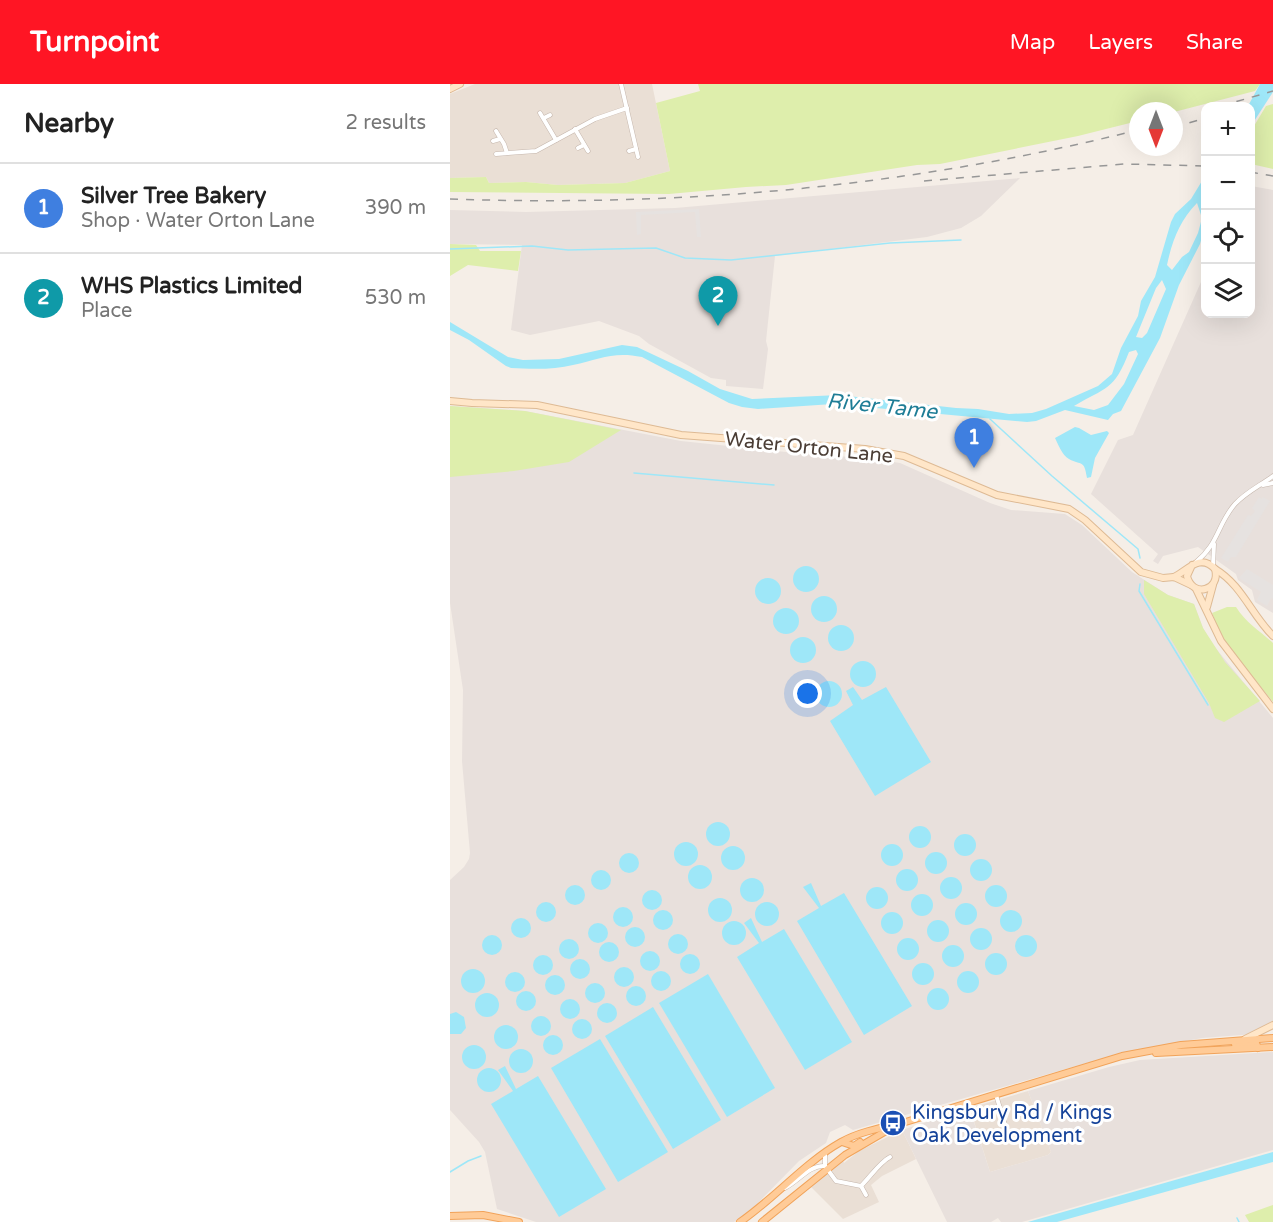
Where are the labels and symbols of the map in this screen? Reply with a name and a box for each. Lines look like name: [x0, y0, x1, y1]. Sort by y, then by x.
north arrow: [1129, 102, 1183, 156]
pin: 2: [698, 276, 738, 326]
water label: River Tame: [826, 388, 939, 425]
pin: 1: [954, 418, 994, 468]
street label: Water Orton Lane: [724, 427, 894, 469]
your location: [793, 679, 822, 708]
place label: Kingsbury Rd / Kings Oak Development: [912, 1101, 1112, 1148]
bus stop icon: Kingsbury Rd / Kings Oak Development: [878, 1108, 908, 1138]

